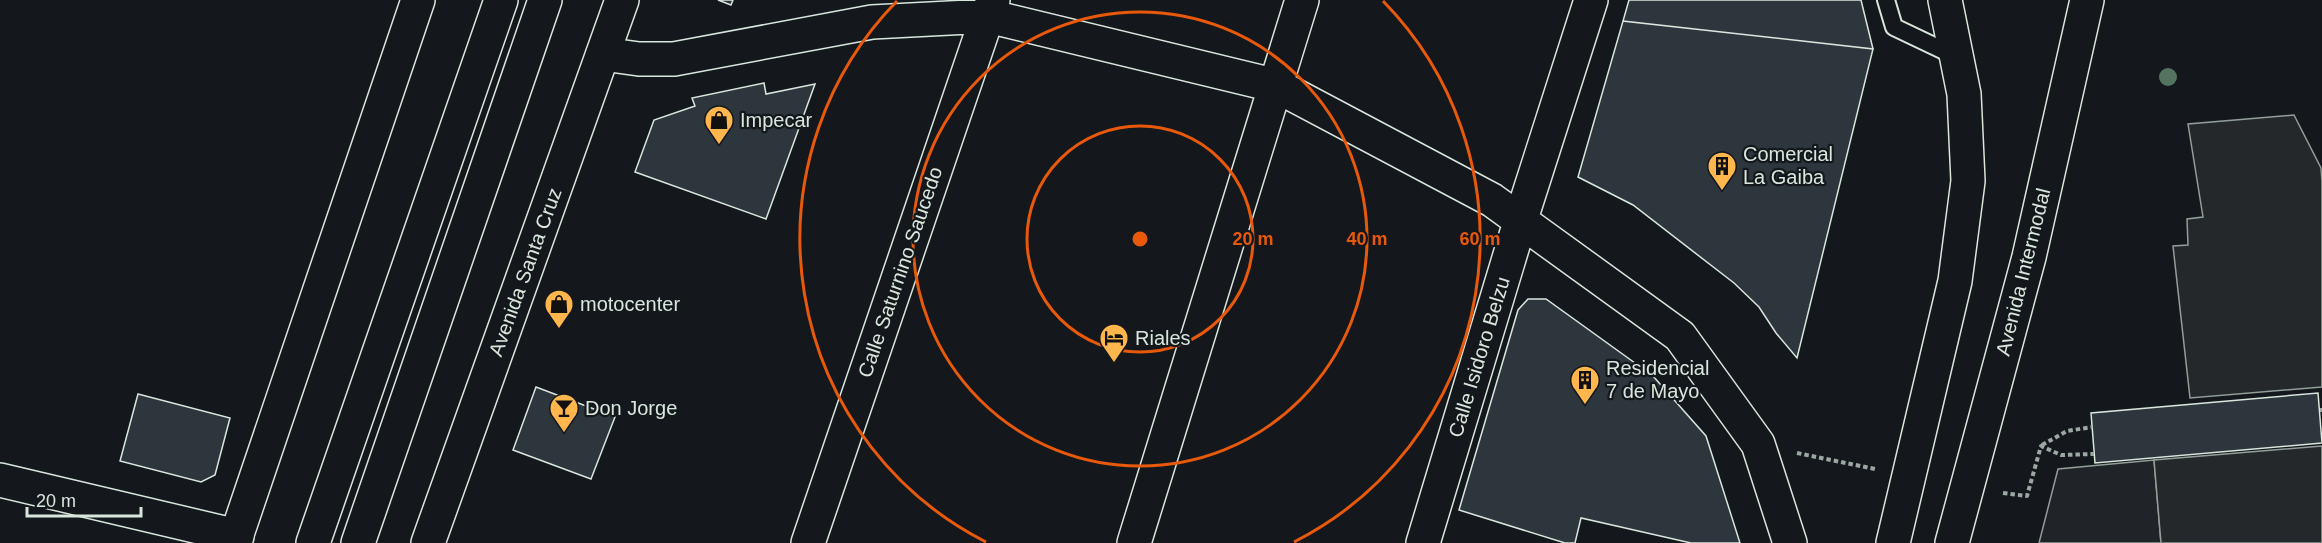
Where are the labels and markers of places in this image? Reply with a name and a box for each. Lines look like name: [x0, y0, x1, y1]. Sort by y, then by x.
shop icon: Impecar: [703, 104, 735, 146]
place label: Impecar: [740, 109, 813, 131]
place label: Comercial La Gaiba: [1743, 143, 1833, 188]
building icon: Comercial La Gaiba: [1706, 150, 1738, 192]
centre of rings: [1130, 229, 1150, 249]
shop icon: motocenter: [543, 288, 575, 330]
place label: motocenter: [580, 293, 680, 315]
hotel icon: Riales: [1098, 322, 1130, 364]
place label: Riales: [1135, 327, 1191, 349]
place label: Residencial 7 de Mayo: [1606, 357, 1709, 402]
building icon: Residencial 7 de Mayo: [1569, 364, 1601, 406]
bar icon: Don Jorge: [548, 392, 580, 434]
place label: Don Jorge: [585, 397, 677, 419]

